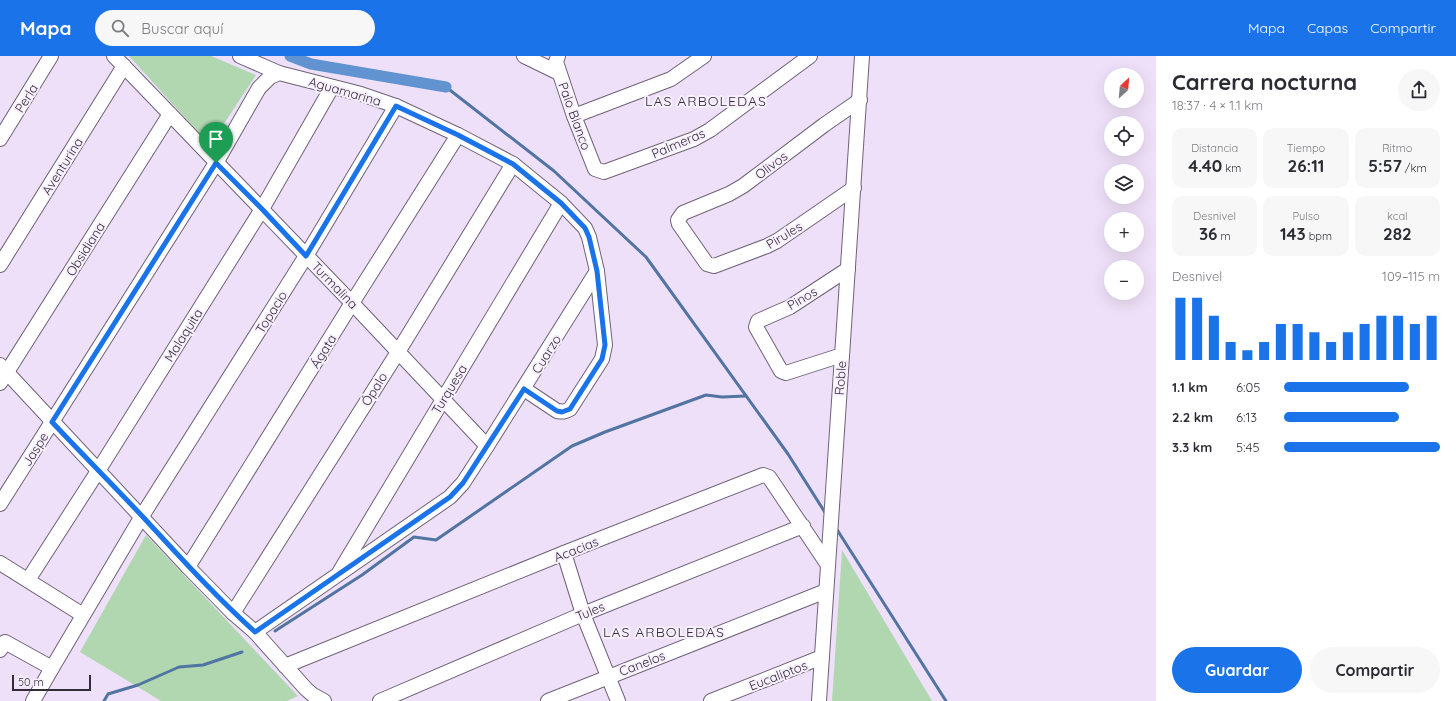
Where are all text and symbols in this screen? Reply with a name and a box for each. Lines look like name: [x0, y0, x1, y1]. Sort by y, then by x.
search box: [95, 10, 375, 46]
text: Mapa: [20, 16, 71, 40]
icon: search: [109, 17, 131, 39]
text: Buscar aquí: [141, 19, 223, 38]
text: Mapa: [1248, 19, 1285, 37]
text: Capas: [1307, 19, 1348, 37]
text: Compartir: [1370, 19, 1436, 37]
north arrow: [1104, 68, 1144, 108]
map controls: [1104, 68, 1144, 300]
text: Carrera nocturna: [1172, 68, 1357, 96]
button: share: [1398, 69, 1440, 111]
street label: Aguamarina: [307, 73, 383, 109]
street label: Palo Blanco: [555, 80, 595, 152]
street label: Perla: [11, 81, 41, 115]
district label: LAS ARBOLEDAS: [645, 92, 767, 110]
text: 18:37 · 4 × 1.1 km: [1172, 97, 1263, 113]
button: locate: [1104, 116, 1144, 156]
pin: [199, 122, 233, 163]
street label: Palmeras: [649, 125, 707, 161]
icon: arrive: [205, 128, 227, 150]
street label: Aventurina: [38, 134, 86, 198]
text: Distancia: [1191, 141, 1238, 155]
text: Tiempo: [1287, 141, 1325, 155]
text: Ritmo: [1382, 141, 1412, 155]
street label: Olivos: [752, 148, 790, 182]
text: 4.40: [1188, 155, 1222, 176]
text: 26:11: [1288, 155, 1324, 176]
text: 5:57: [1368, 155, 1402, 176]
text: km: [1222, 161, 1241, 175]
text: /km: [1402, 161, 1426, 175]
button: layers: [1104, 164, 1144, 204]
text: Desnivel: [1193, 209, 1236, 223]
text: Pulso: [1292, 209, 1320, 223]
text: kcal: [1387, 209, 1408, 223]
button: +: [1104, 212, 1144, 252]
street label: Pirules: [763, 218, 805, 252]
street label: Obsidiana: [62, 219, 108, 279]
text: 36: [1199, 223, 1217, 244]
text: 143: [1280, 223, 1306, 244]
text: 282: [1383, 223, 1412, 244]
text: m: [1217, 229, 1230, 243]
text: bpm: [1306, 229, 1332, 243]
street label: Turmalina: [309, 258, 361, 312]
button: −: [1104, 260, 1144, 300]
text: Desnivel: [1172, 268, 1222, 284]
text: 109–115 m: [1382, 268, 1440, 284]
street label: Pinos: [784, 283, 820, 313]
street label: Topacio: [252, 288, 290, 336]
street label: Malaquita: [160, 305, 206, 365]
street label: Ágata: [307, 331, 339, 371]
street label: Cuarzo: [528, 332, 564, 376]
street label: Roble: [831, 360, 849, 396]
street label: Turquesa: [428, 361, 470, 417]
street label: Ópalo: [358, 369, 391, 409]
text: 1.1 km: [1172, 379, 1208, 395]
text: 6:05: [1236, 379, 1260, 395]
text: 2.2 km: [1172, 409, 1213, 425]
text: 6:13: [1236, 409, 1257, 425]
street label: Jaspe: [19, 429, 51, 469]
text: 3.3 km: [1172, 439, 1212, 455]
text: 5:45: [1236, 439, 1260, 455]
street label: Acacias: [551, 533, 601, 565]
street label: Tules: [573, 598, 607, 624]
district label: LAS ARBOLEDAS: [603, 623, 725, 641]
street label: Canelos: [617, 647, 667, 679]
button: Guardar: [1172, 647, 1302, 693]
button: Compartir: [1310, 647, 1440, 693]
street label: Eucaliptos: [747, 657, 809, 693]
scale bar: [12, 673, 91, 692]
text: 50 m: [18, 675, 44, 689]

